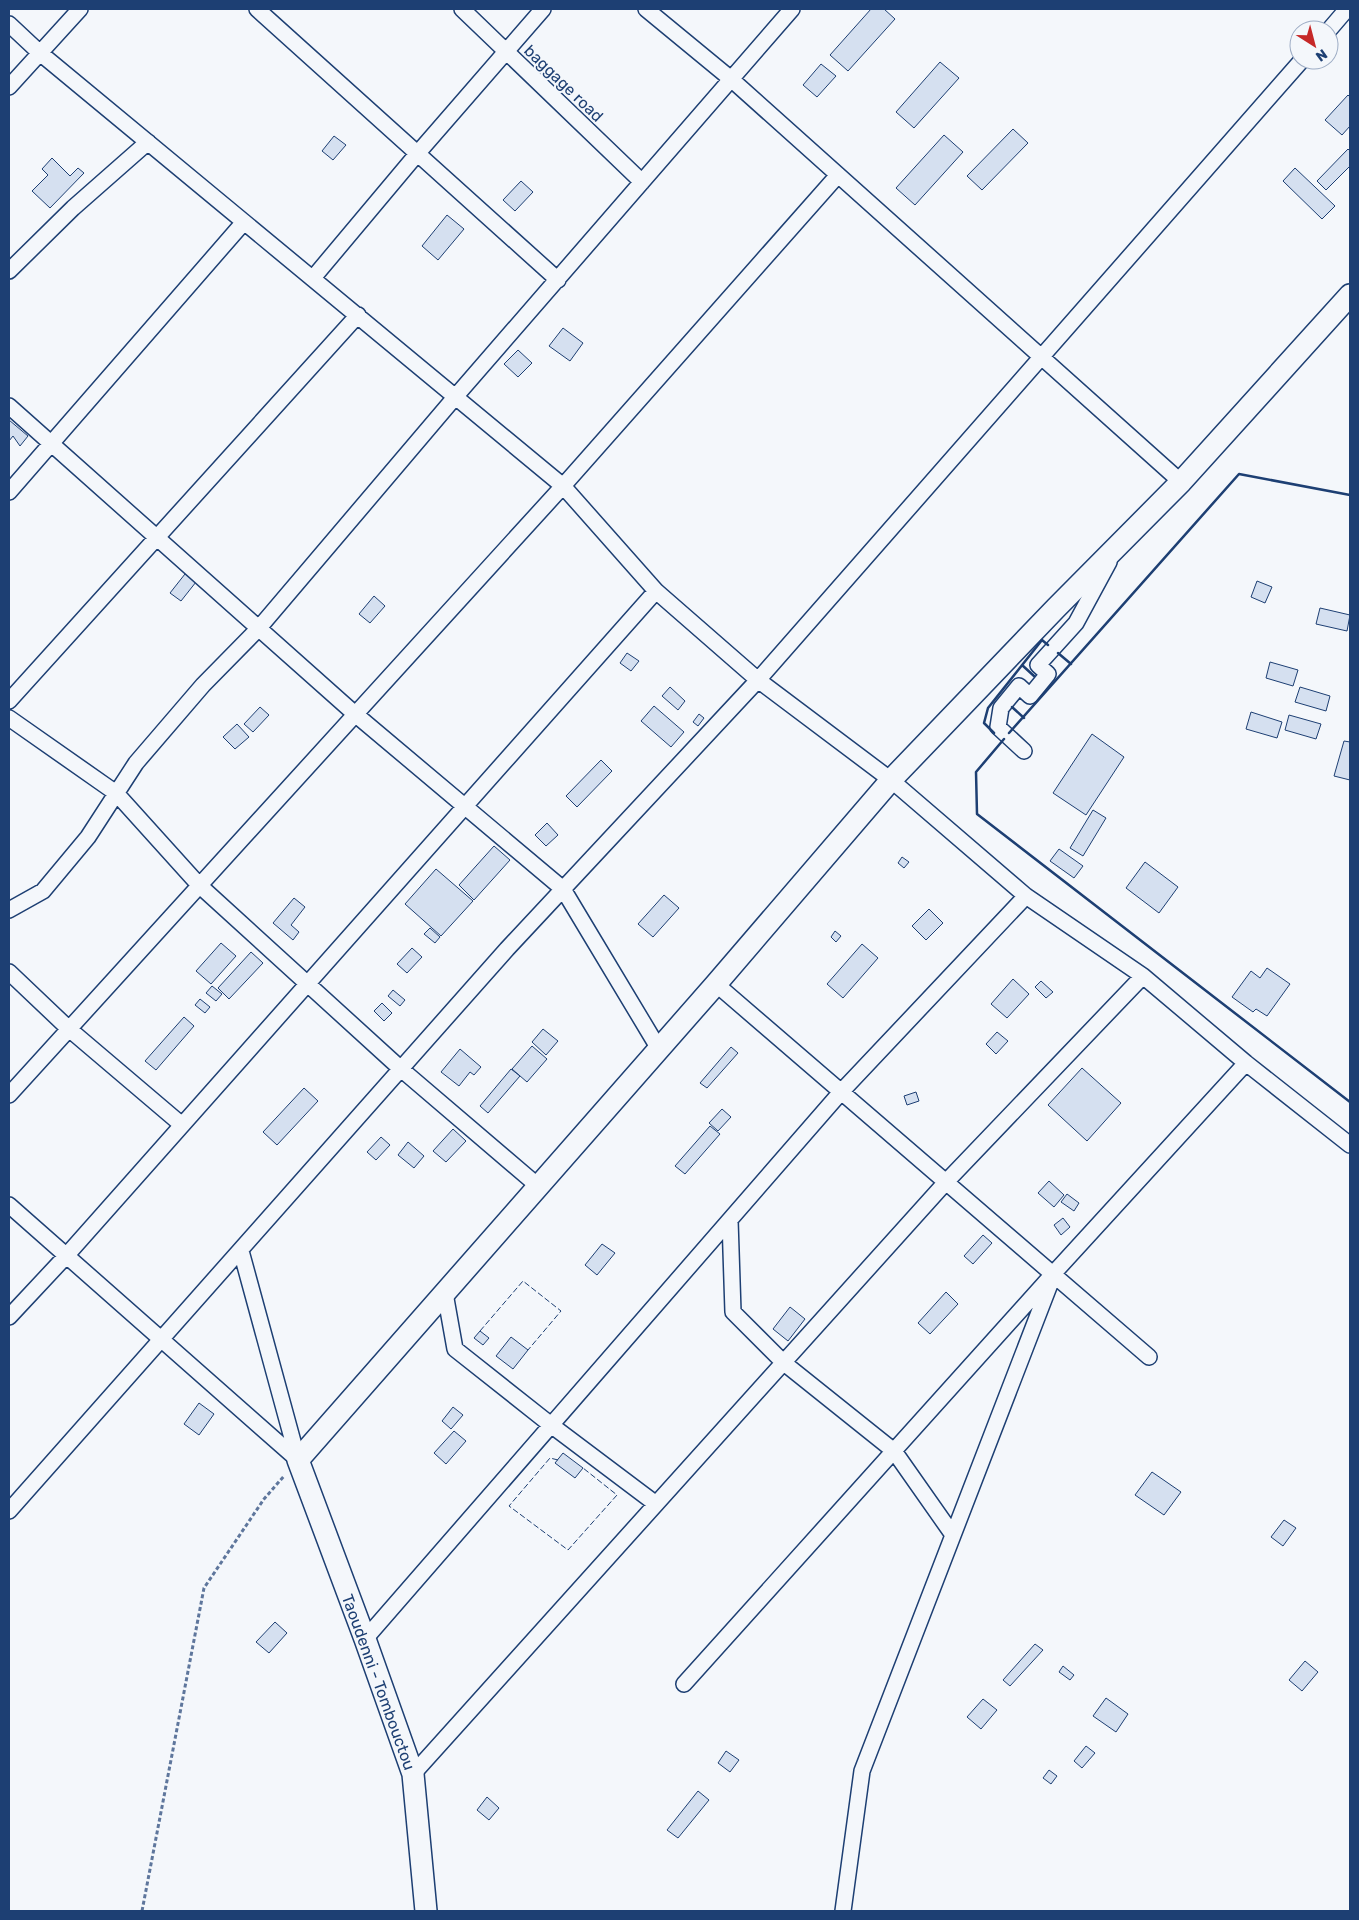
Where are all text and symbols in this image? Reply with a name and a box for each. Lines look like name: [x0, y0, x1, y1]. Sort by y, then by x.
north arrow: [1289, 20, 1339, 70]
street label: baggage road: [520, 41, 607, 126]
text: N: [1312, 45, 1330, 65]
street label: Taoudenni - Tombouctou: [338, 1592, 419, 1773]

